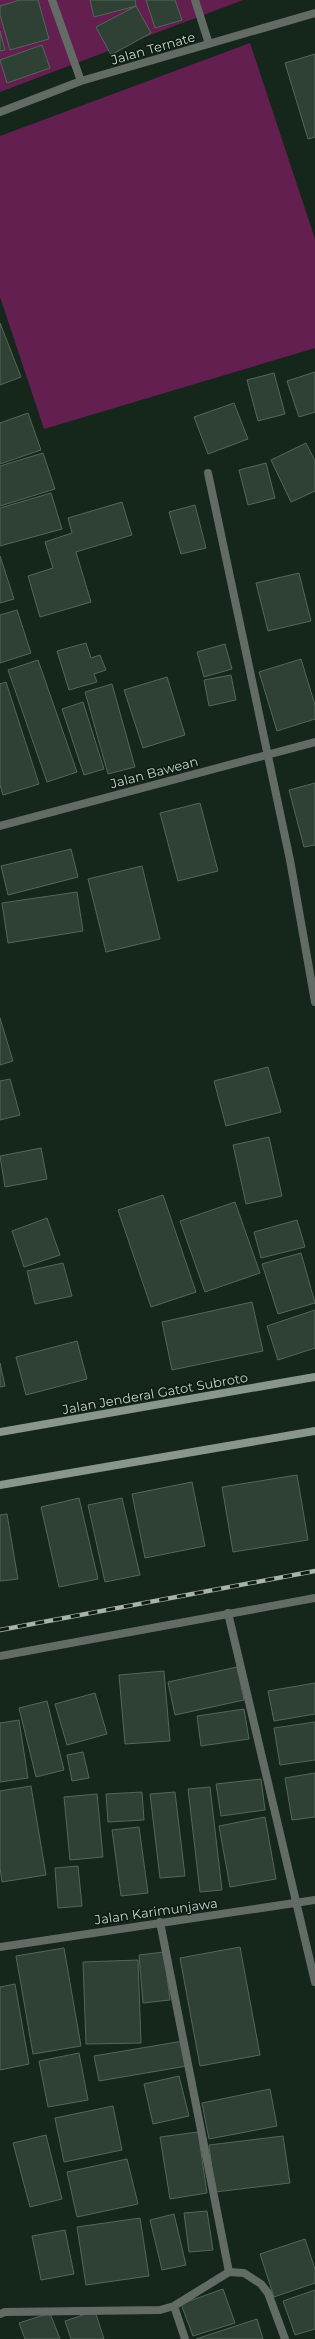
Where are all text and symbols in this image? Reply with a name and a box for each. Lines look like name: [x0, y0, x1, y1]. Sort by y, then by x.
street label: Jalan Ternate: [108, 28, 197, 68]
street label: Jalan Bawean: [107, 753, 200, 792]
street label: Jalan Jenderal Gatot Subroto: [60, 1369, 249, 1417]
street label: Jalan Karimunjawa: [92, 1894, 219, 1928]

